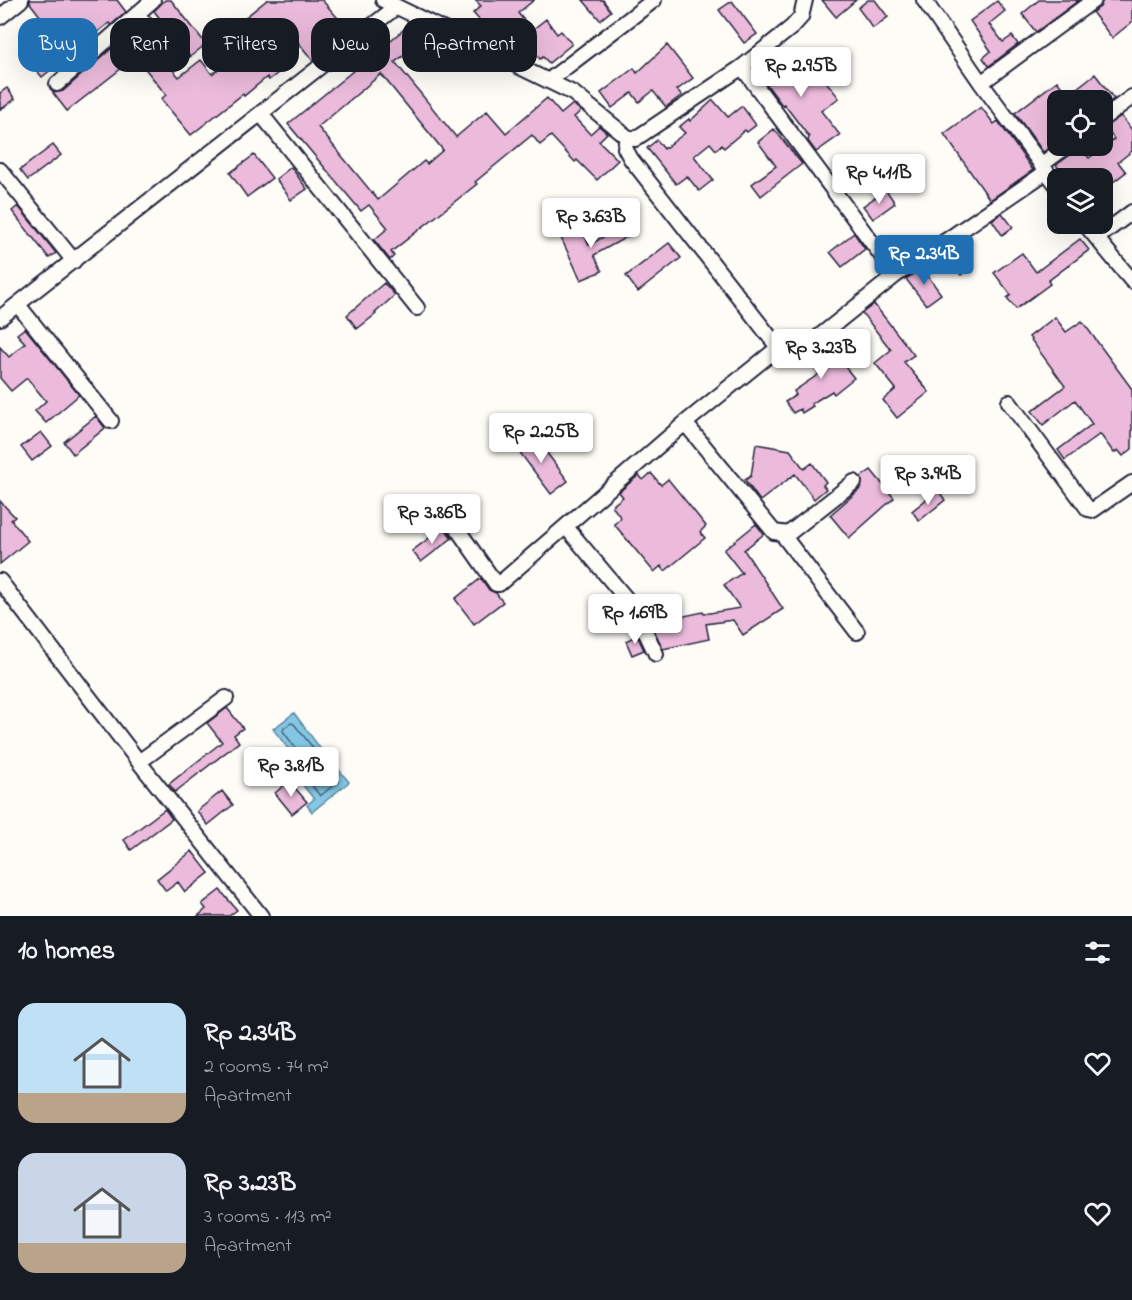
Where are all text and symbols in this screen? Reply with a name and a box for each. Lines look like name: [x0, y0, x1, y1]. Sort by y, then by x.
chip: Buy: [18, 18, 98, 72]
chip: Rent: [110, 18, 190, 72]
chip: Filters: [202, 18, 299, 72]
chip: New: [311, 18, 390, 72]
chip: Apartment: [402, 18, 537, 72]
pin: Rp 2.95B: [739, 47, 863, 98]
text: Rp 2.95B: [765, 52, 837, 81]
map controls: [1047, 90, 1113, 234]
button: locate: [1047, 90, 1113, 156]
pin: Rp 4.11B: [817, 154, 941, 205]
text: Rp 4.11B: [846, 159, 912, 188]
button: layers: [1047, 168, 1113, 234]
pin: Rp 3.63B: [529, 198, 653, 249]
text: Rp 3.63B: [556, 203, 626, 232]
pin: Rp 2.34B: [862, 235, 986, 286]
text: Rp 2.34B: [889, 240, 959, 269]
pin: Rp 3.23B: [759, 329, 883, 380]
text: Rp 3.23B: [786, 334, 856, 363]
pin: Rp 2.25B: [479, 413, 603, 464]
text: Rp 2.25B: [503, 418, 579, 447]
pin: Rp 3.94B: [866, 455, 990, 506]
text: Rp 3.94B: [895, 460, 962, 489]
pin: Rp 3.86B: [370, 494, 494, 545]
text: Rp 3.86B: [397, 499, 467, 528]
pin: Rp 1.69B: [573, 594, 697, 645]
text: Rp 1.69B: [602, 599, 668, 628]
pin: Rp 3.81B: [229, 747, 353, 798]
text: Rp 3.81B: [258, 752, 324, 781]
text: 10 homes: [18, 933, 115, 971]
icon: filters: [1081, 936, 1114, 969]
text: Rp 2.34B: [204, 1015, 296, 1053]
icon: home: [66, 1027, 138, 1099]
icon: heart: [1081, 1047, 1114, 1080]
text: 2 rooms · 74 m²: [204, 1053, 329, 1082]
text: Apartment: [204, 1082, 292, 1111]
text: Rp 3.23B: [204, 1165, 296, 1203]
icon: home: [66, 1177, 138, 1249]
icon: heart: [1081, 1197, 1114, 1230]
text: 3 rooms · 113 m²: [204, 1203, 332, 1232]
text: Apartment: [204, 1232, 292, 1261]

